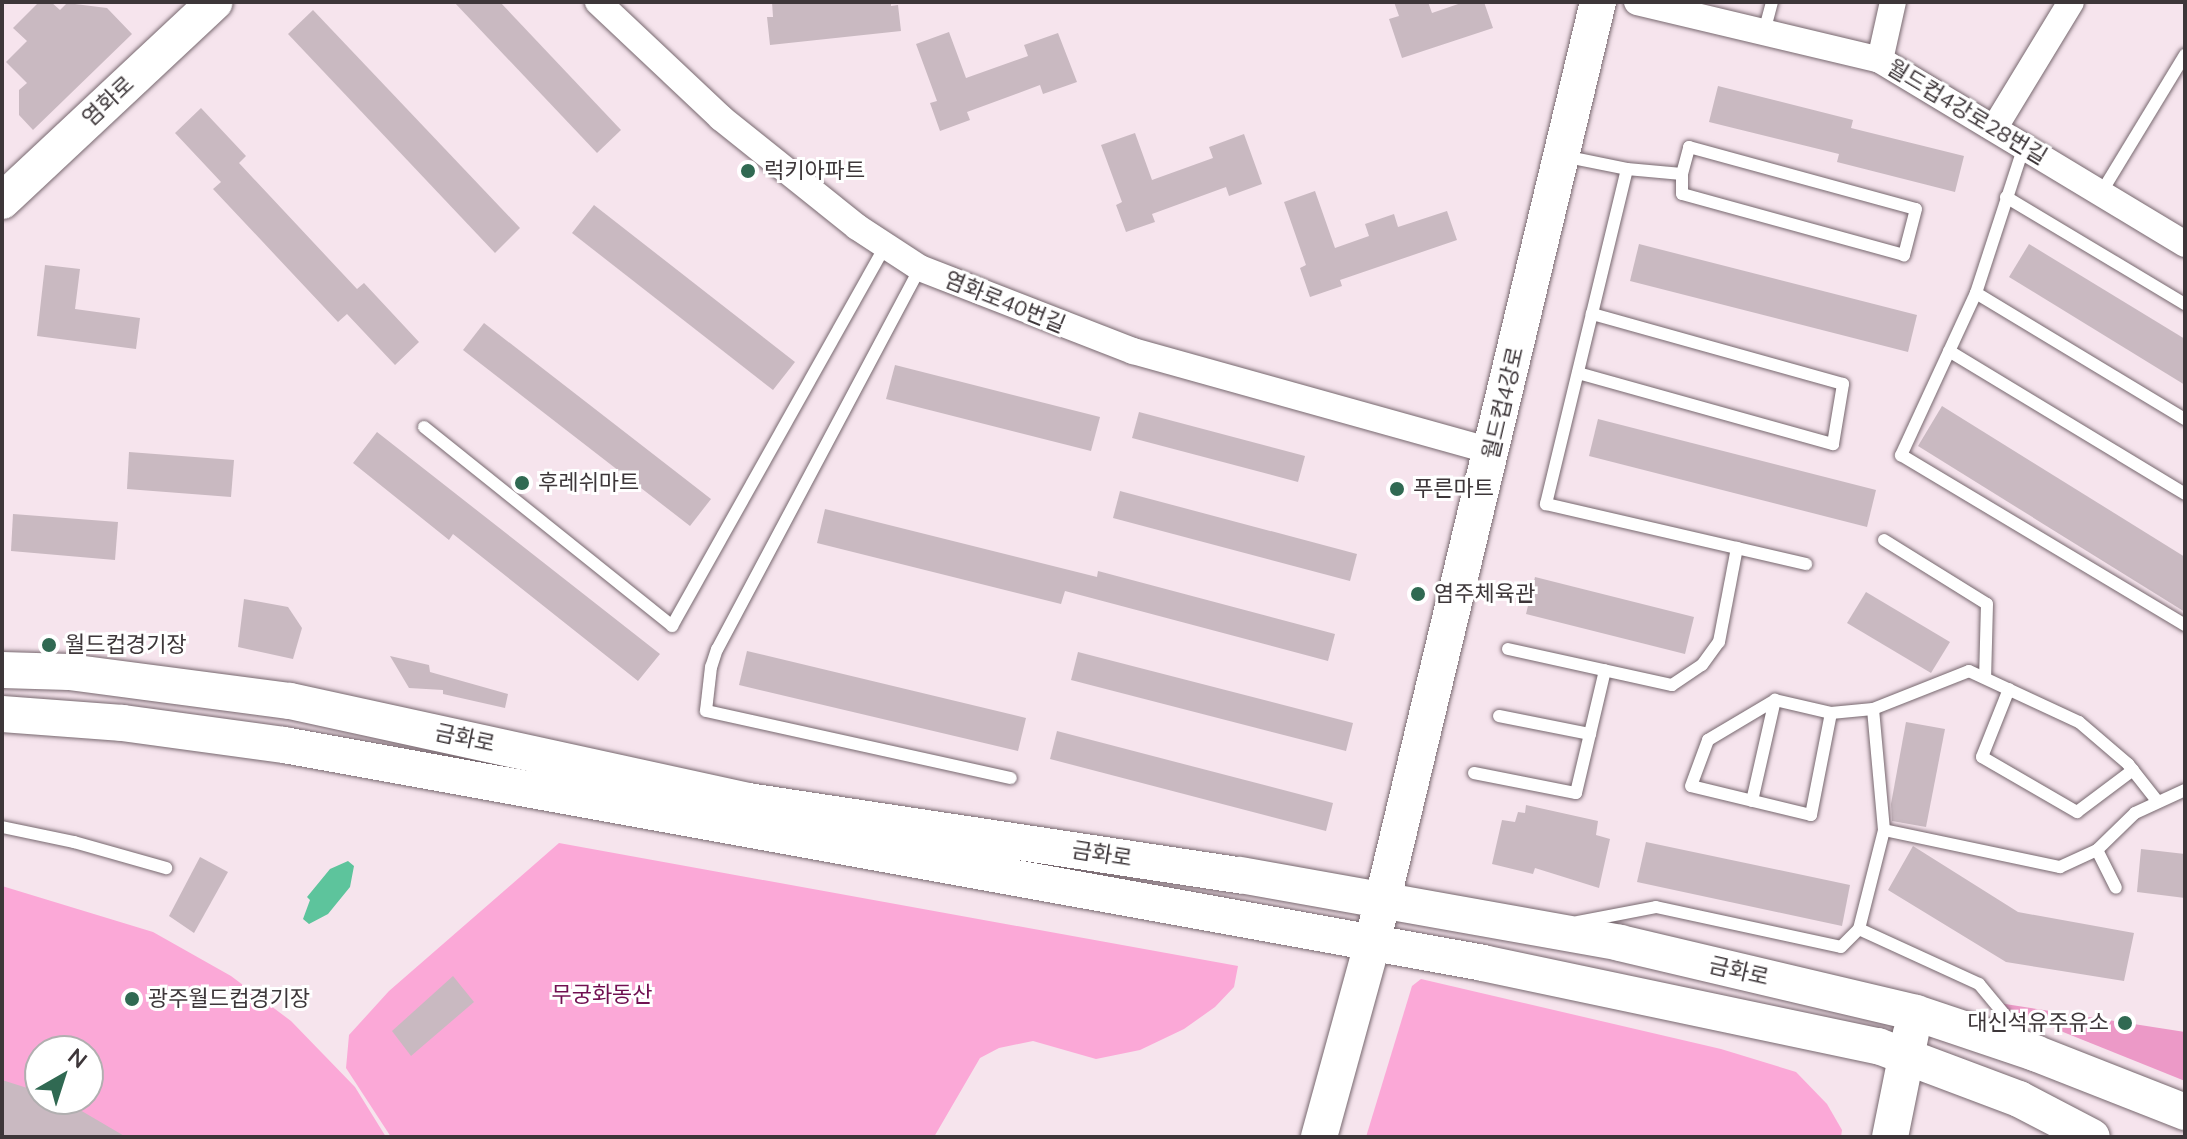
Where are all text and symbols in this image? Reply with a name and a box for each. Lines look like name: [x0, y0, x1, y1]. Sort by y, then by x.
street label: 월드컵4강로28번길: [1883, 54, 2051, 170]
street label: 염화로: [77, 71, 139, 131]
place label: 럭키아파트: [764, 158, 865, 184]
marker: 럭키아파트: [739, 162, 757, 180]
street label: 염화로40번길: [941, 266, 1069, 338]
street label: 월드컵4강로: [1477, 344, 1529, 462]
place label: 후레쉬마트: [538, 470, 639, 496]
marker: 후레쉬마트: [513, 474, 531, 492]
place label: 푸른마트: [1413, 476, 1494, 502]
marker: 푸른마트: [1388, 480, 1406, 498]
place label: 염주체육관: [1434, 581, 1535, 607]
marker: 염주체육관: [1409, 585, 1427, 603]
place label: 월드컵경기장: [65, 632, 186, 658]
marker: 월드컵경기장: [40, 636, 58, 654]
street label: 금화로: [433, 719, 497, 757]
street label: 금화로: [1070, 836, 1134, 872]
street label: 금화로: [1706, 951, 1772, 991]
park label: 무궁화동산: [551, 982, 653, 1008]
place label: 광주월드컵경기장: [148, 986, 310, 1012]
marker: 광주월드컵경기장: [123, 990, 141, 1008]
place label: 대신석유주유소: [1967, 1010, 2109, 1036]
marker: 대신석유주유소: [2116, 1014, 2134, 1032]
north arrow: [24, 1035, 104, 1115]
text: N: [63, 1042, 93, 1074]

